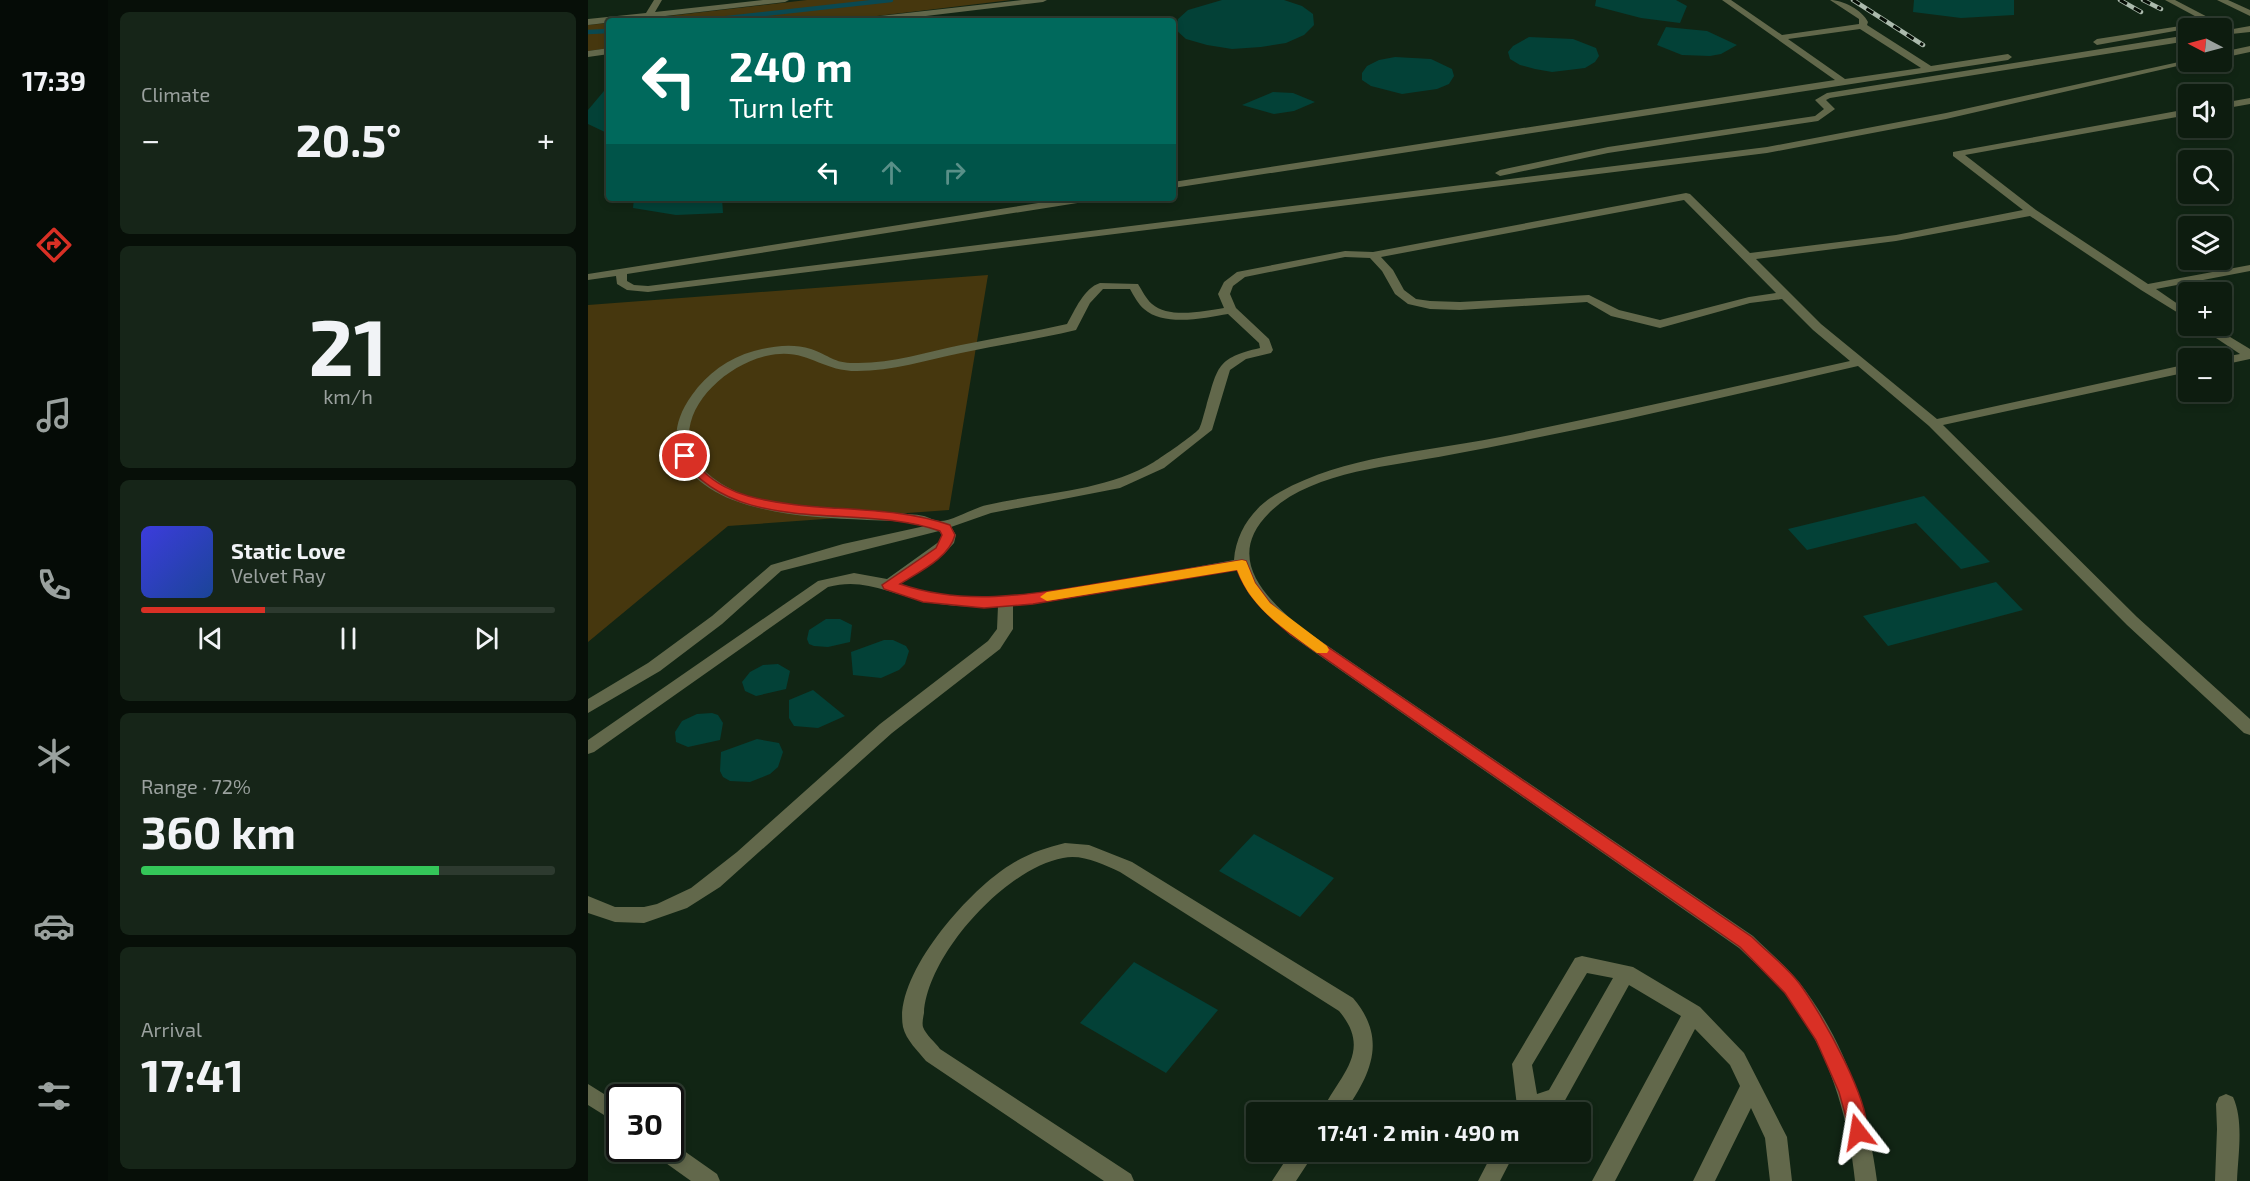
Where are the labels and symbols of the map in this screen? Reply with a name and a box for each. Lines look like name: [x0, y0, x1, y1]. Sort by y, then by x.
north arrow: [2178, 18, 2232, 72]
pin: [659, 430, 710, 481]
speed limit sign: 30: [606, 1084, 684, 1162]
position arrow: [1826, 1100, 1890, 1164]

